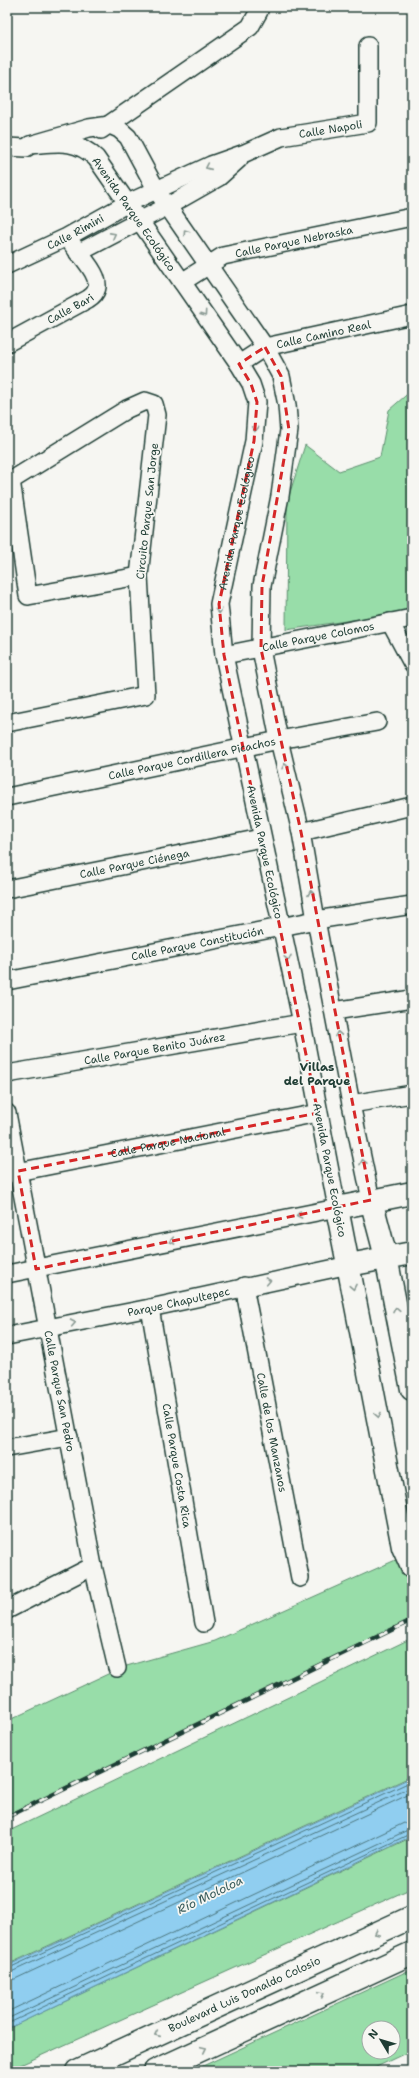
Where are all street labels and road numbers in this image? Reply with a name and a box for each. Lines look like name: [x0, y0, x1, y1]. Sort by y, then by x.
street label: Calle Napoli: [298, 117, 364, 142]
street label: Avenida Parque Ecológico: [88, 154, 179, 275]
street label: Calle Rimini: [45, 211, 107, 253]
street label: Calle Parque Nebraska: [234, 222, 354, 261]
street label: Calle Bari: [45, 290, 97, 328]
street label: Calle Camino Real: [275, 317, 373, 352]
street label: Circuito Parque San Jorge: [133, 442, 162, 580]
street label: Avenida Parque Ecológico: [215, 454, 259, 592]
street label: Calle Parque Colomos: [261, 619, 376, 655]
street label: Calle Parque Cordillera Picachos: [107, 734, 277, 784]
street label: Avenida Parque Ecológico: [243, 784, 286, 921]
street label: Calle Parque Ciénega: [78, 846, 191, 882]
street label: Calle Parque Constitución: [130, 923, 265, 964]
street label: Calle Parque Benito Juárez: [83, 1029, 227, 1069]
street label: Avenida Parque Ecológico: [309, 1102, 350, 1239]
street label: Calle Parque Nacional: [109, 1124, 227, 1161]
street label: Parque Chapultepec: [126, 1284, 232, 1320]
street label: Calle Parque San Pedro: [40, 1329, 78, 1453]
street label: Calle de los Manzanos: [253, 1371, 290, 1494]
street label: Calle Parque Costa Rica: [159, 1402, 195, 1529]
street label: Boulevard Luis Donaldo Colosio: [166, 1953, 323, 2036]

